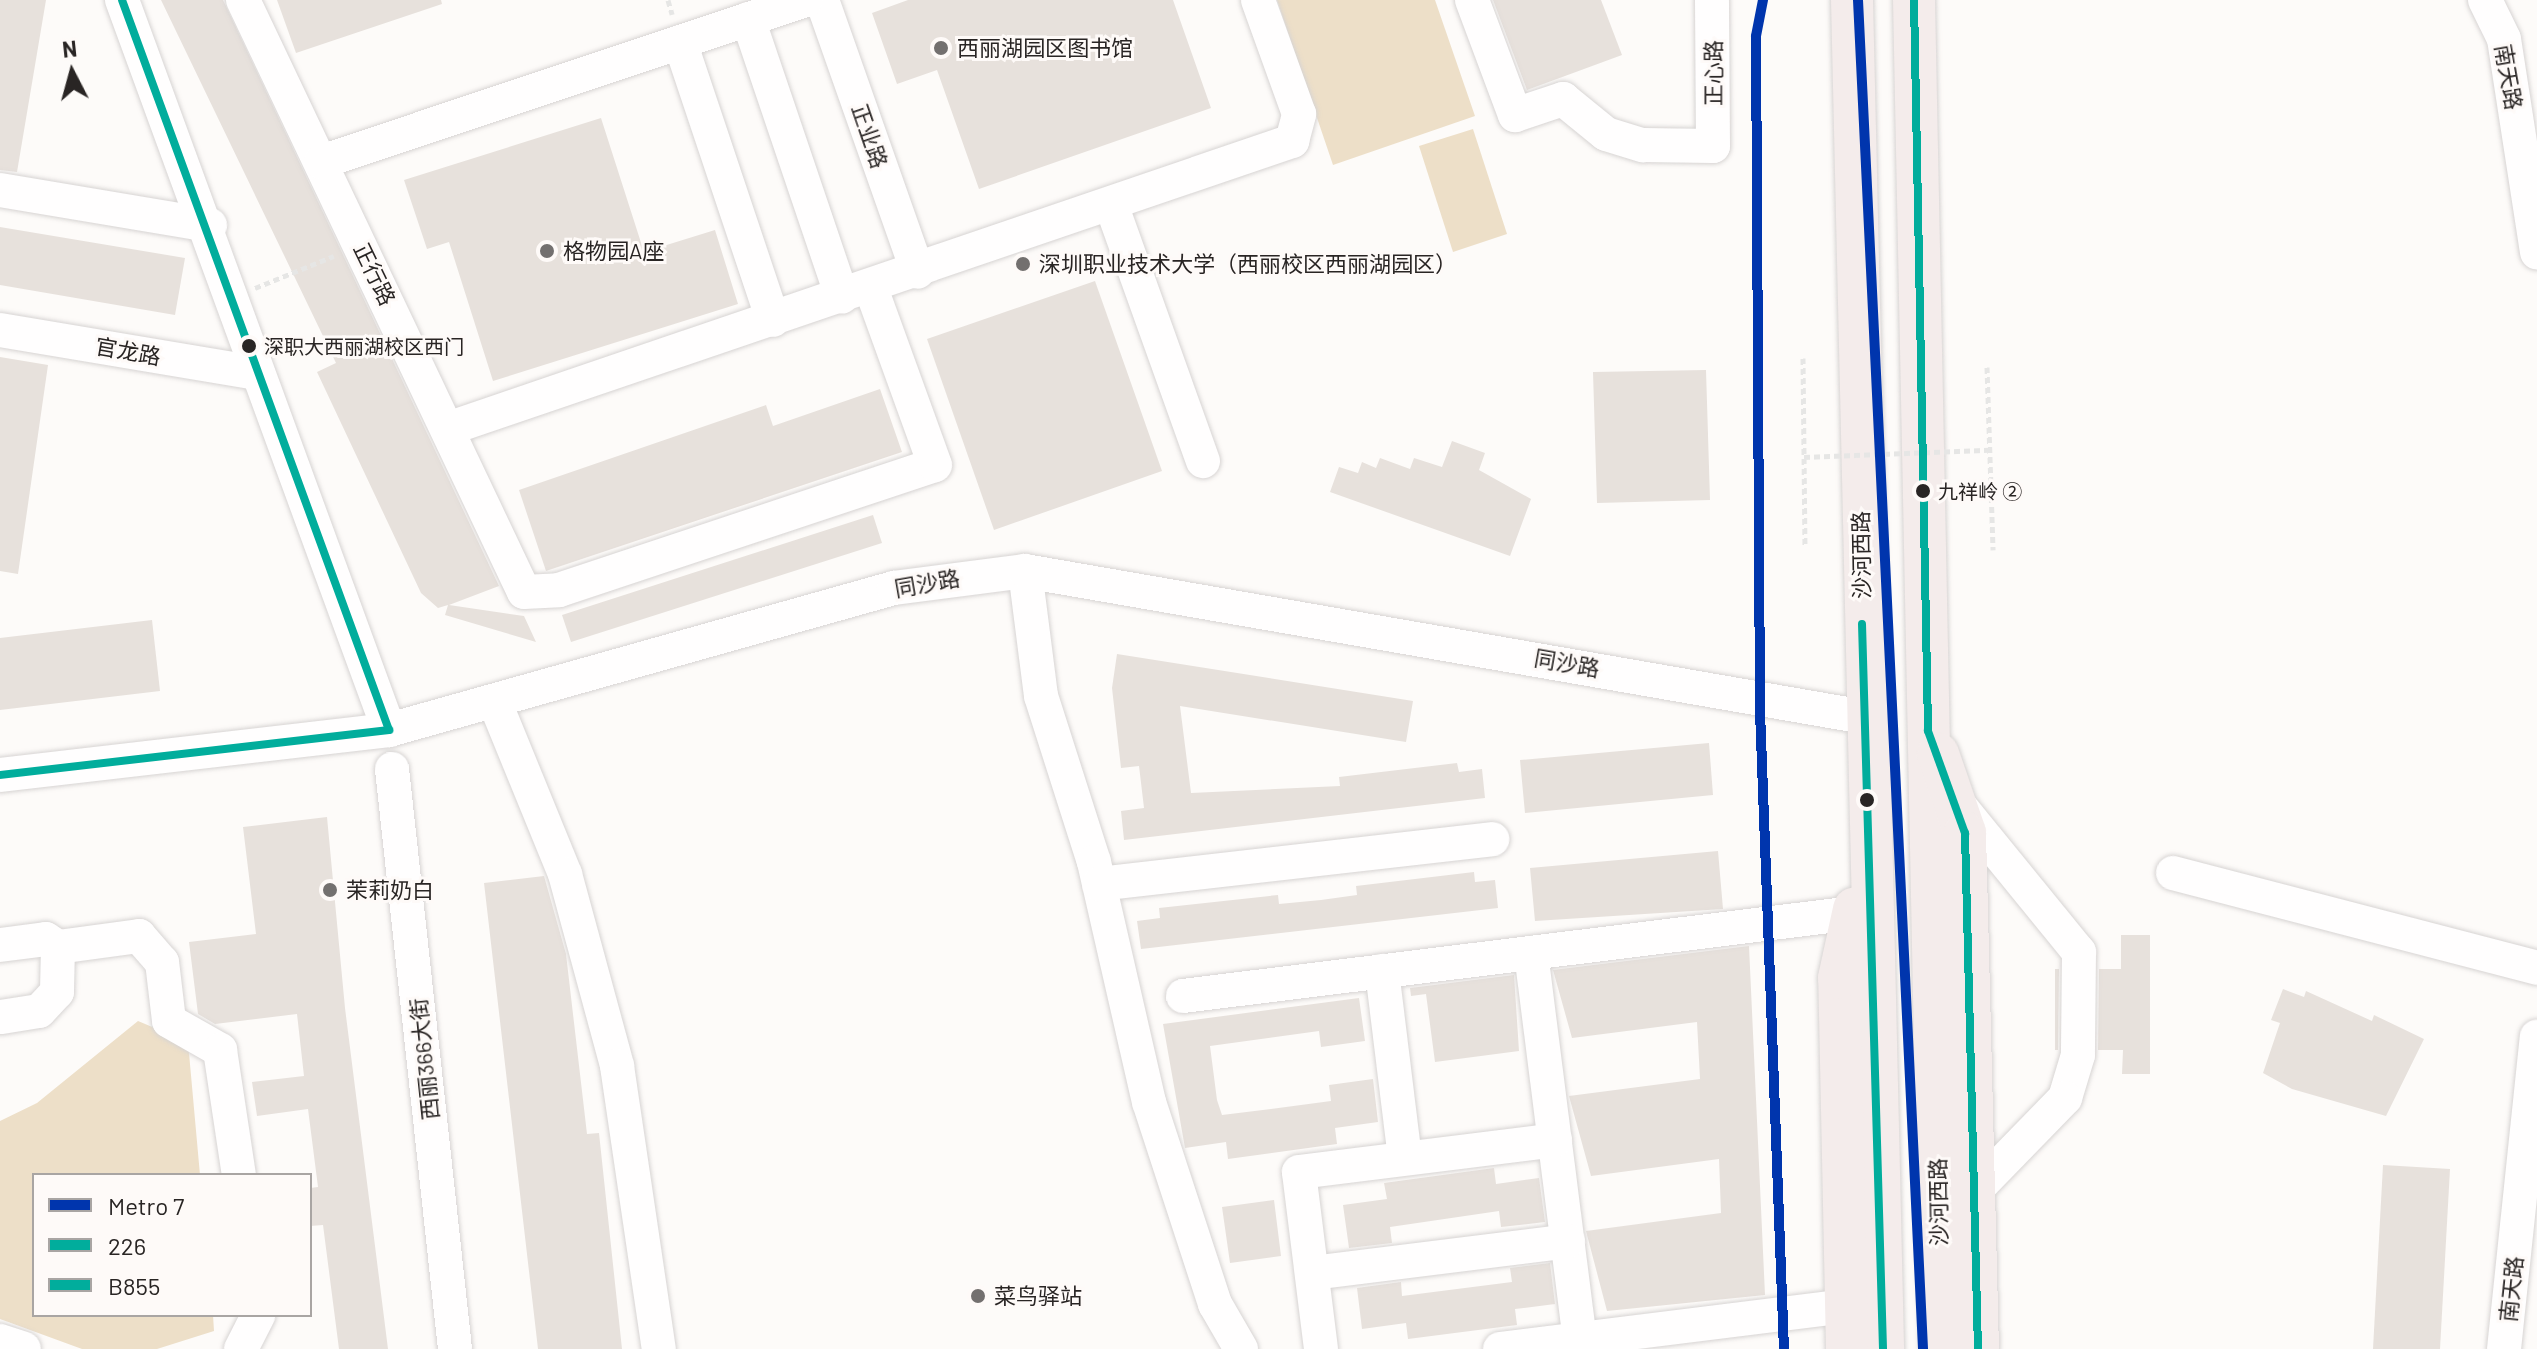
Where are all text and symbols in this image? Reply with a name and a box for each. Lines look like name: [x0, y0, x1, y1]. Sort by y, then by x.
north arrow: [32, 32, 112, 112]
text: N: [61, 34, 78, 62]
place label: 西丽湖园区图书馆: [957, 35, 1133, 61]
marker: 西丽湖园区图书馆: [932, 39, 950, 57]
street label: 正心路: [1700, 40, 1726, 106]
street label: 南天路: [2490, 42, 2528, 112]
street label: 正业路: [847, 101, 893, 171]
place label: 格物园A座: [563, 238, 664, 264]
street label: 正行路: [349, 239, 401, 309]
marker: 格物园A座: [538, 242, 556, 260]
place label: 深圳职业技术大学（西丽校区西丽湖园区）: [1039, 251, 1457, 277]
marker: 深圳职业技术大学（西丽校区西丽湖园区）: [1014, 255, 1032, 273]
street label: 官龙路: [93, 332, 163, 370]
place label: 深职大西丽湖校区西门: [264, 334, 464, 358]
marker: 深职大西丽湖校区西门: [241, 338, 257, 354]
place label: 九祥岭 ②: [1938, 479, 2022, 503]
marker: 九祥岭 ②: [1915, 483, 1931, 499]
street label: 沙河西路: [1847, 511, 1875, 599]
street label: 同沙路: [892, 564, 962, 602]
street label: 同沙路: [1532, 644, 1602, 682]
unlabelled marker: [1859, 792, 1875, 808]
place label: 茉莉奶白: [346, 877, 434, 903]
marker: 茉莉奶白: [321, 881, 339, 899]
street label: 西丽366大街: [404, 997, 444, 1121]
street label: 沙河西路: [1924, 1158, 1952, 1246]
legend: [32, 1173, 312, 1317]
text: Metro 7: [108, 1191, 184, 1220]
text: 226: [108, 1231, 146, 1260]
street label: 南天路: [2494, 1255, 2528, 1323]
text: B855: [108, 1271, 160, 1300]
place label: 菜鸟驿站: [994, 1283, 1082, 1309]
marker: 菜鸟驿站: [969, 1287, 987, 1305]

